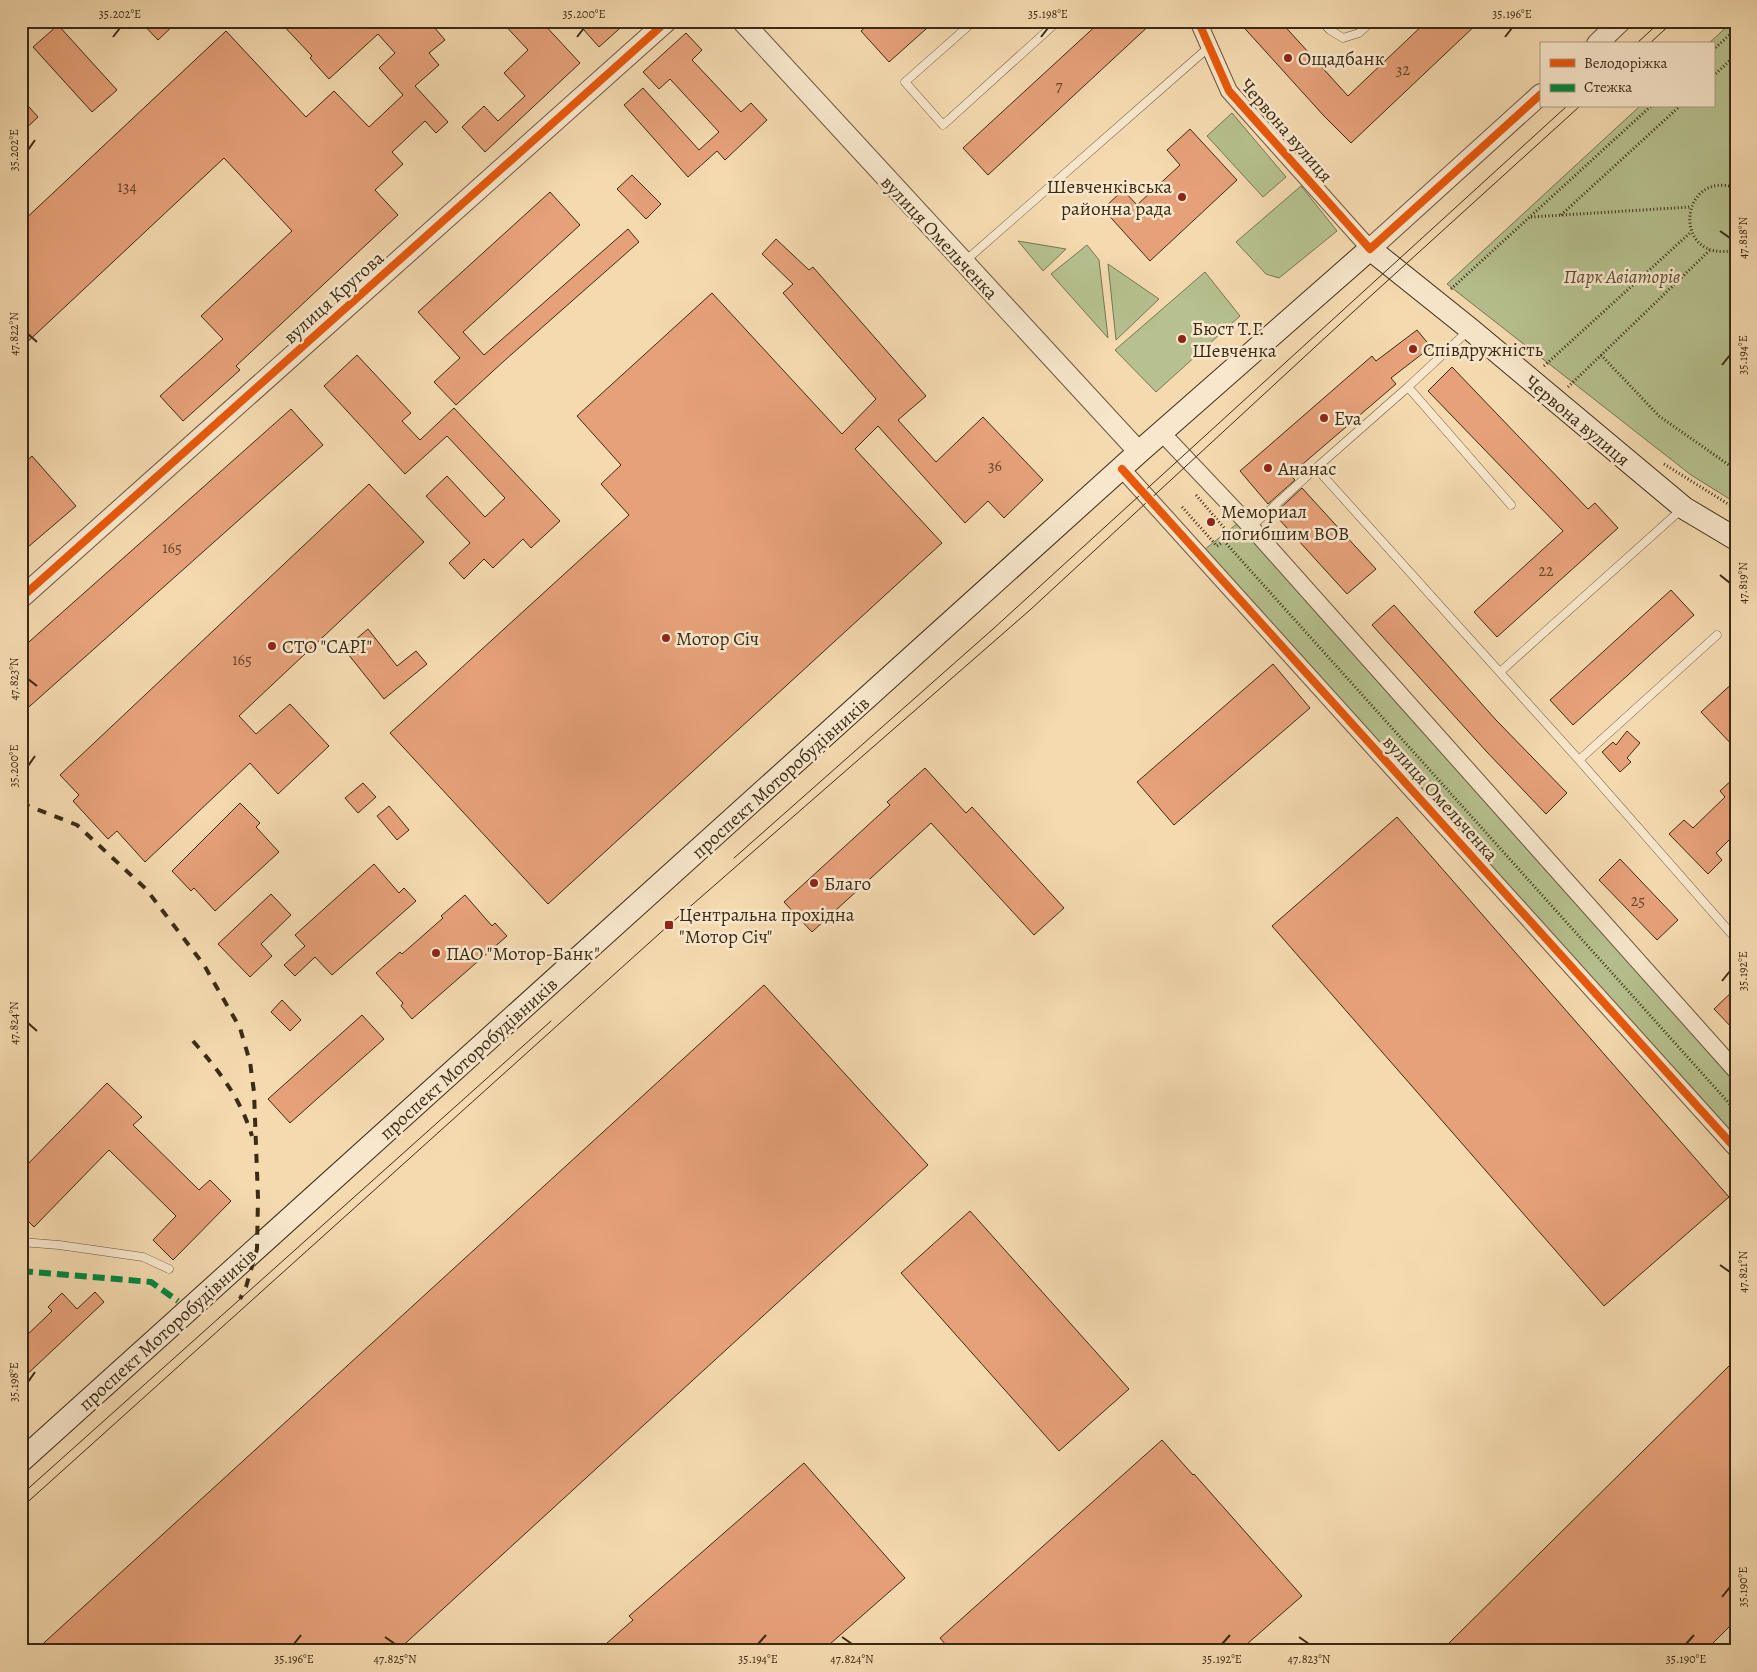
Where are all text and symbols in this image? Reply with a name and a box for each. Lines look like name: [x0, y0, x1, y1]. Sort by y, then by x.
text: 35.202°E: [99, 6, 141, 22]
text: 35.200°E: [562, 6, 606, 22]
text: 35.198°E: [1028, 6, 1068, 22]
text: 35.196°E: [1492, 6, 1532, 22]
legend: [1540, 42, 1714, 108]
place label: Ощадбанк: [1298, 46, 1385, 72]
marker: Ощадбанк: [1282, 52, 1294, 64]
text: Велодоріжка: [1584, 53, 1668, 73]
house number: 32: [1396, 59, 1411, 81]
street label: Червона вулиця: [1234, 73, 1339, 188]
house number: 7: [1056, 75, 1063, 97]
text: Стежка: [1584, 77, 1632, 97]
text: 35.202°E: [6, 129, 22, 171]
street label: вулиця Омельченка: [875, 170, 1004, 306]
place label: Шевченківська районна рада: [1047, 174, 1172, 222]
house number: 134: [117, 176, 137, 198]
marker: Шевченківська районна рада: [1176, 191, 1188, 203]
text: 47.818°N: [1735, 217, 1751, 259]
street label: вулиця Кругова: [278, 245, 390, 350]
park label: Парк Авіаторів: [1564, 264, 1680, 290]
text: 47.822°N: [6, 312, 22, 356]
place label: Бюст Т.Г. Шевченка: [1192, 316, 1277, 364]
marker: Бюст Т.Г. Шевченка: [1176, 333, 1188, 345]
text: 35.194°E: [1735, 335, 1751, 375]
place label: Співдружність: [1423, 337, 1543, 363]
marker: Співдружність: [1407, 343, 1419, 355]
street label: Червона вулиця: [1519, 369, 1635, 472]
place label: Eva: [1334, 406, 1362, 432]
marker: Eva: [1318, 412, 1330, 424]
house number: 36: [988, 455, 1002, 477]
place label: Ананас: [1277, 456, 1337, 482]
marker: Ананас: [1262, 462, 1274, 474]
place label: Мемориал погибшим ВОВ: [1221, 499, 1349, 547]
marker: Мемориал погибшим ВОВ: [1205, 516, 1217, 528]
house number: 165: [162, 537, 182, 559]
house number: 22: [1538, 560, 1554, 582]
text: 47.819°N: [1735, 562, 1751, 604]
place label: Мотор Січ: [676, 626, 759, 652]
marker: Мотор Січ: [660, 632, 672, 644]
place label: СТО "CAPI": [282, 634, 372, 660]
marker: СТО "CAPI": [266, 640, 278, 652]
house number: 165: [232, 649, 252, 671]
text: 47.823°N: [6, 657, 22, 700]
street label: проспект Моторобудівників: [686, 691, 875, 865]
street label: вулиця Омельченка: [1377, 730, 1504, 867]
text: 35.200°E: [6, 744, 22, 788]
place label: Благо: [824, 871, 871, 897]
marker: Благо: [808, 877, 820, 889]
house number: 25: [1631, 890, 1645, 912]
place label: Центральна прохідна "Мотор Січ": [679, 902, 855, 950]
marker: Центральна прохідна "Мотор Січ": [663, 919, 675, 931]
place label: ПАО "Мотор-Банк": [446, 941, 600, 967]
marker: ПАО "Мотор-Банк": [430, 947, 442, 959]
text: 35.192°E: [1735, 951, 1751, 991]
street label: проспект Моторобудівників: [374, 972, 563, 1146]
text: 47.824°N: [6, 1001, 22, 1045]
street label: проспект Моторобудівників: [73, 1243, 262, 1417]
text: 47.821°N: [1735, 1251, 1751, 1293]
text: 35.198°E: [6, 1362, 22, 1402]
text: 35.190°E: [1735, 1567, 1751, 1607]
text: 35.196°E: [274, 1651, 314, 1667]
text: 47.825°N: [373, 1651, 417, 1667]
text: 35.194°E: [738, 1651, 778, 1667]
text: 47.824°N: [830, 1651, 874, 1667]
text: 35.192°E: [1202, 1651, 1242, 1667]
text: 47.823°N: [1288, 1651, 1331, 1667]
text: 35.190°E: [1666, 1651, 1706, 1667]

